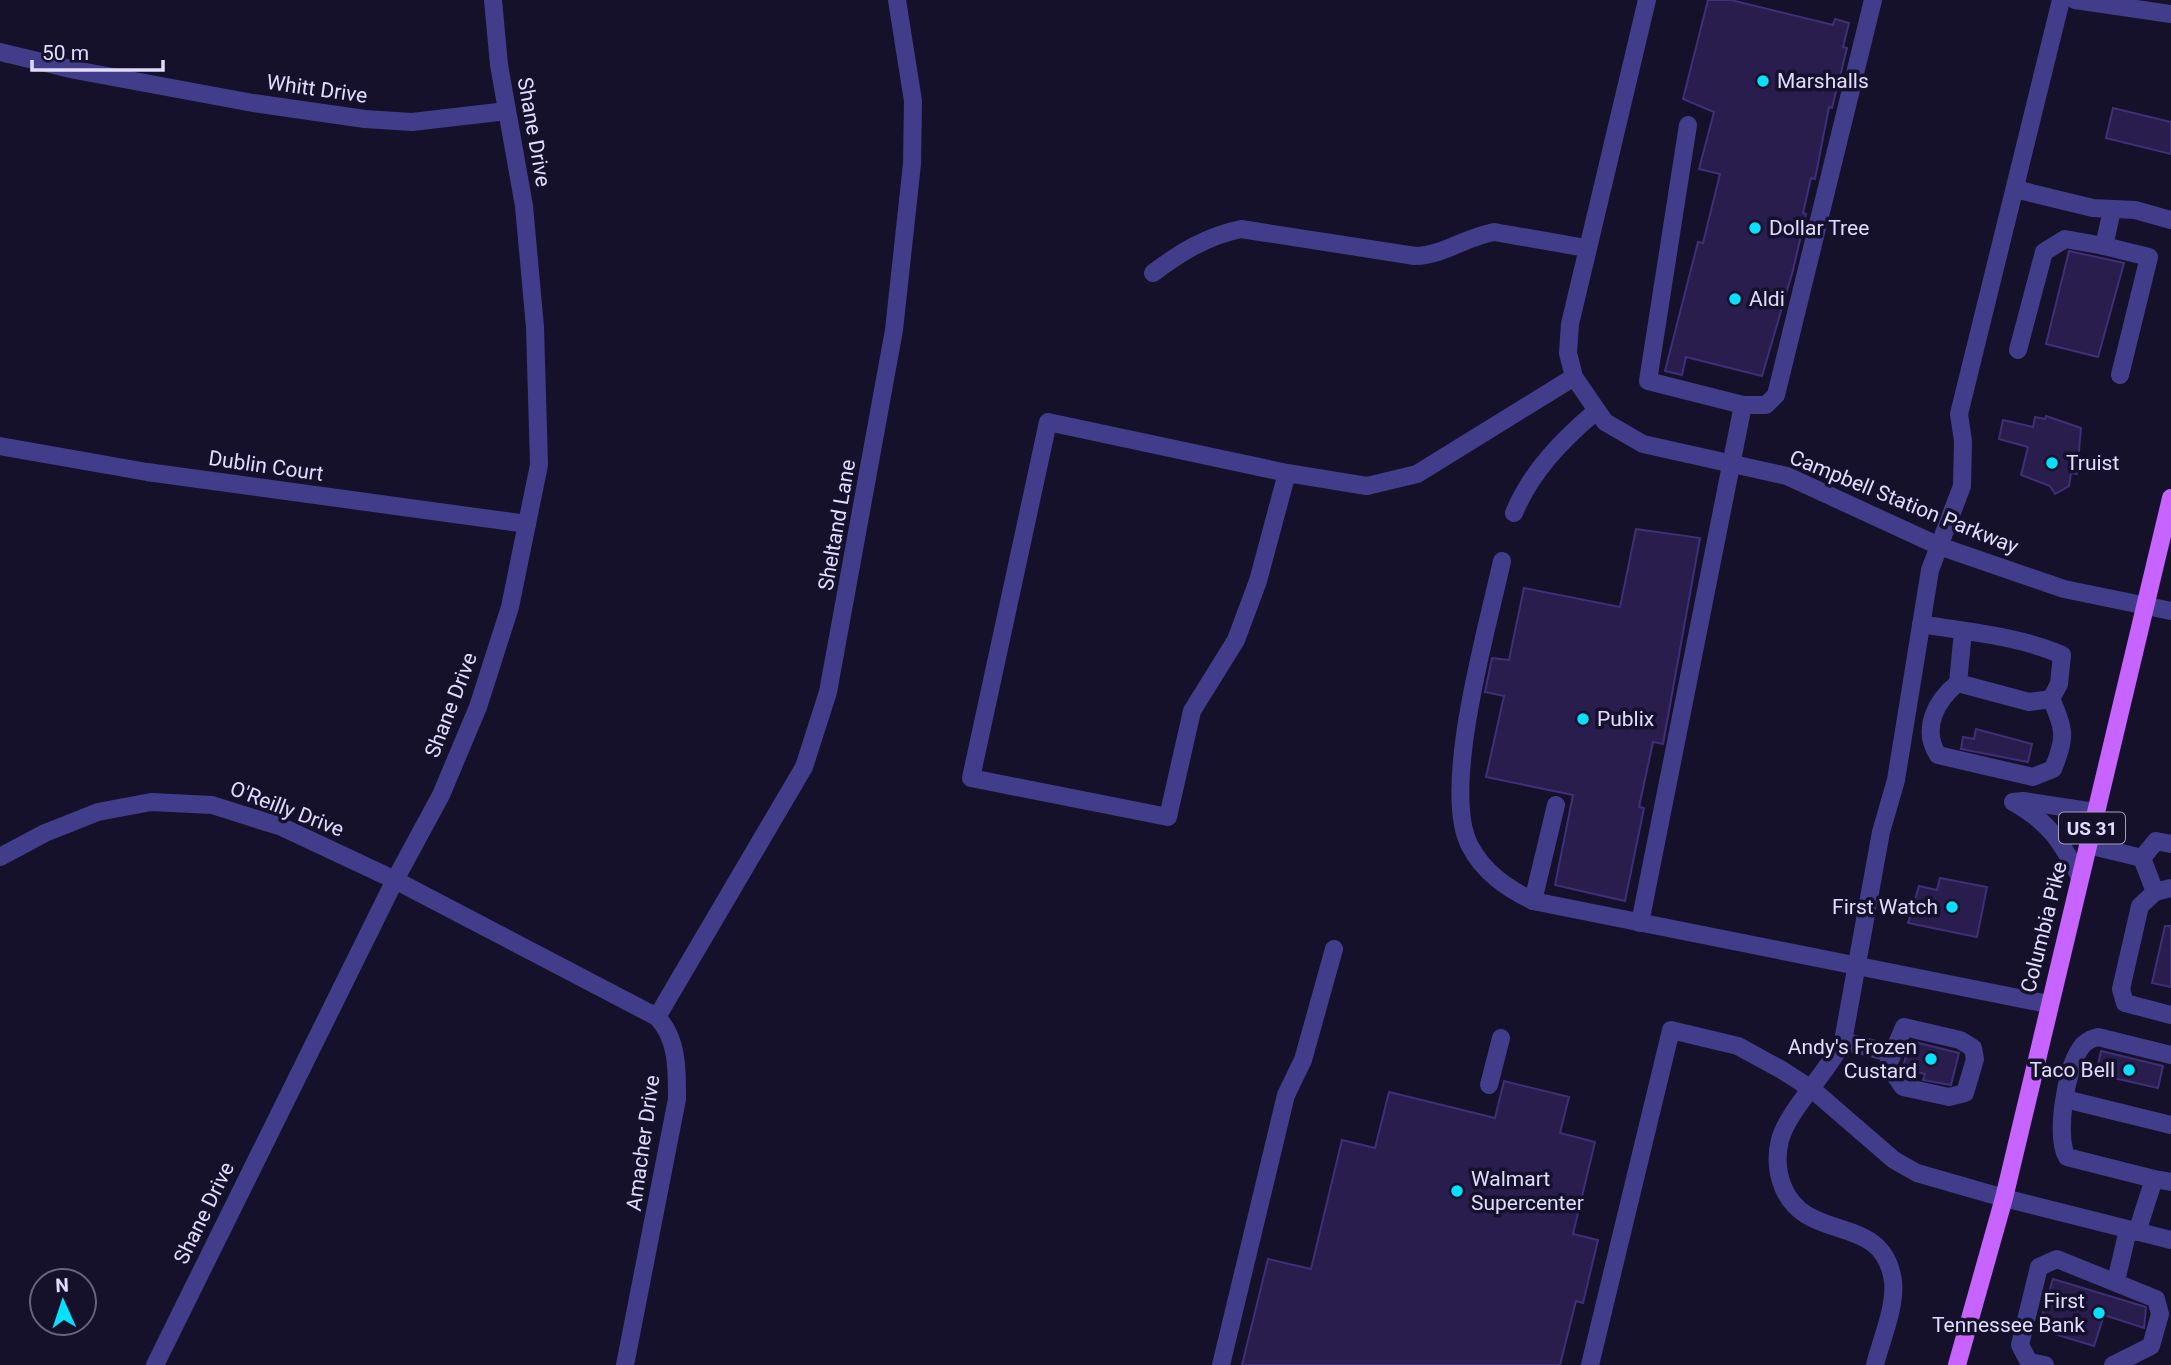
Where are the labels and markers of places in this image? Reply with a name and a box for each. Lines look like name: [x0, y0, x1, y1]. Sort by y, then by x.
place label: Marshalls: [1777, 69, 1869, 93]
marker: Marshalls: [1755, 73, 1771, 89]
place label: Dollar Tree: [1769, 216, 1869, 240]
marker: Dollar Tree: [1747, 220, 1763, 236]
place label: Aldi: [1749, 287, 1785, 311]
marker: Aldi: [1727, 291, 1743, 307]
place label: Truist: [2066, 451, 2119, 475]
marker: Truist: [2044, 455, 2060, 471]
place label: Publix: [1597, 707, 1654, 731]
marker: Publix: [1575, 711, 1591, 727]
place label: First Watch: [1832, 895, 1938, 919]
marker: First Watch: [1944, 899, 1960, 915]
place label: Andy's Frozen Custard: [1788, 1035, 1917, 1083]
marker: Andy's Frozen Custard: [1923, 1051, 1939, 1067]
place label: Taco Bell: [2030, 1058, 2115, 1082]
marker: Taco Bell: [2121, 1062, 2137, 1078]
place label: Walmart Supercenter: [1471, 1167, 1584, 1215]
marker: Walmart Supercenter: [1449, 1183, 1465, 1199]
place label: First Tennessee Bank: [1932, 1289, 2085, 1337]
marker: First Tennessee Bank: [2091, 1305, 2107, 1321]

